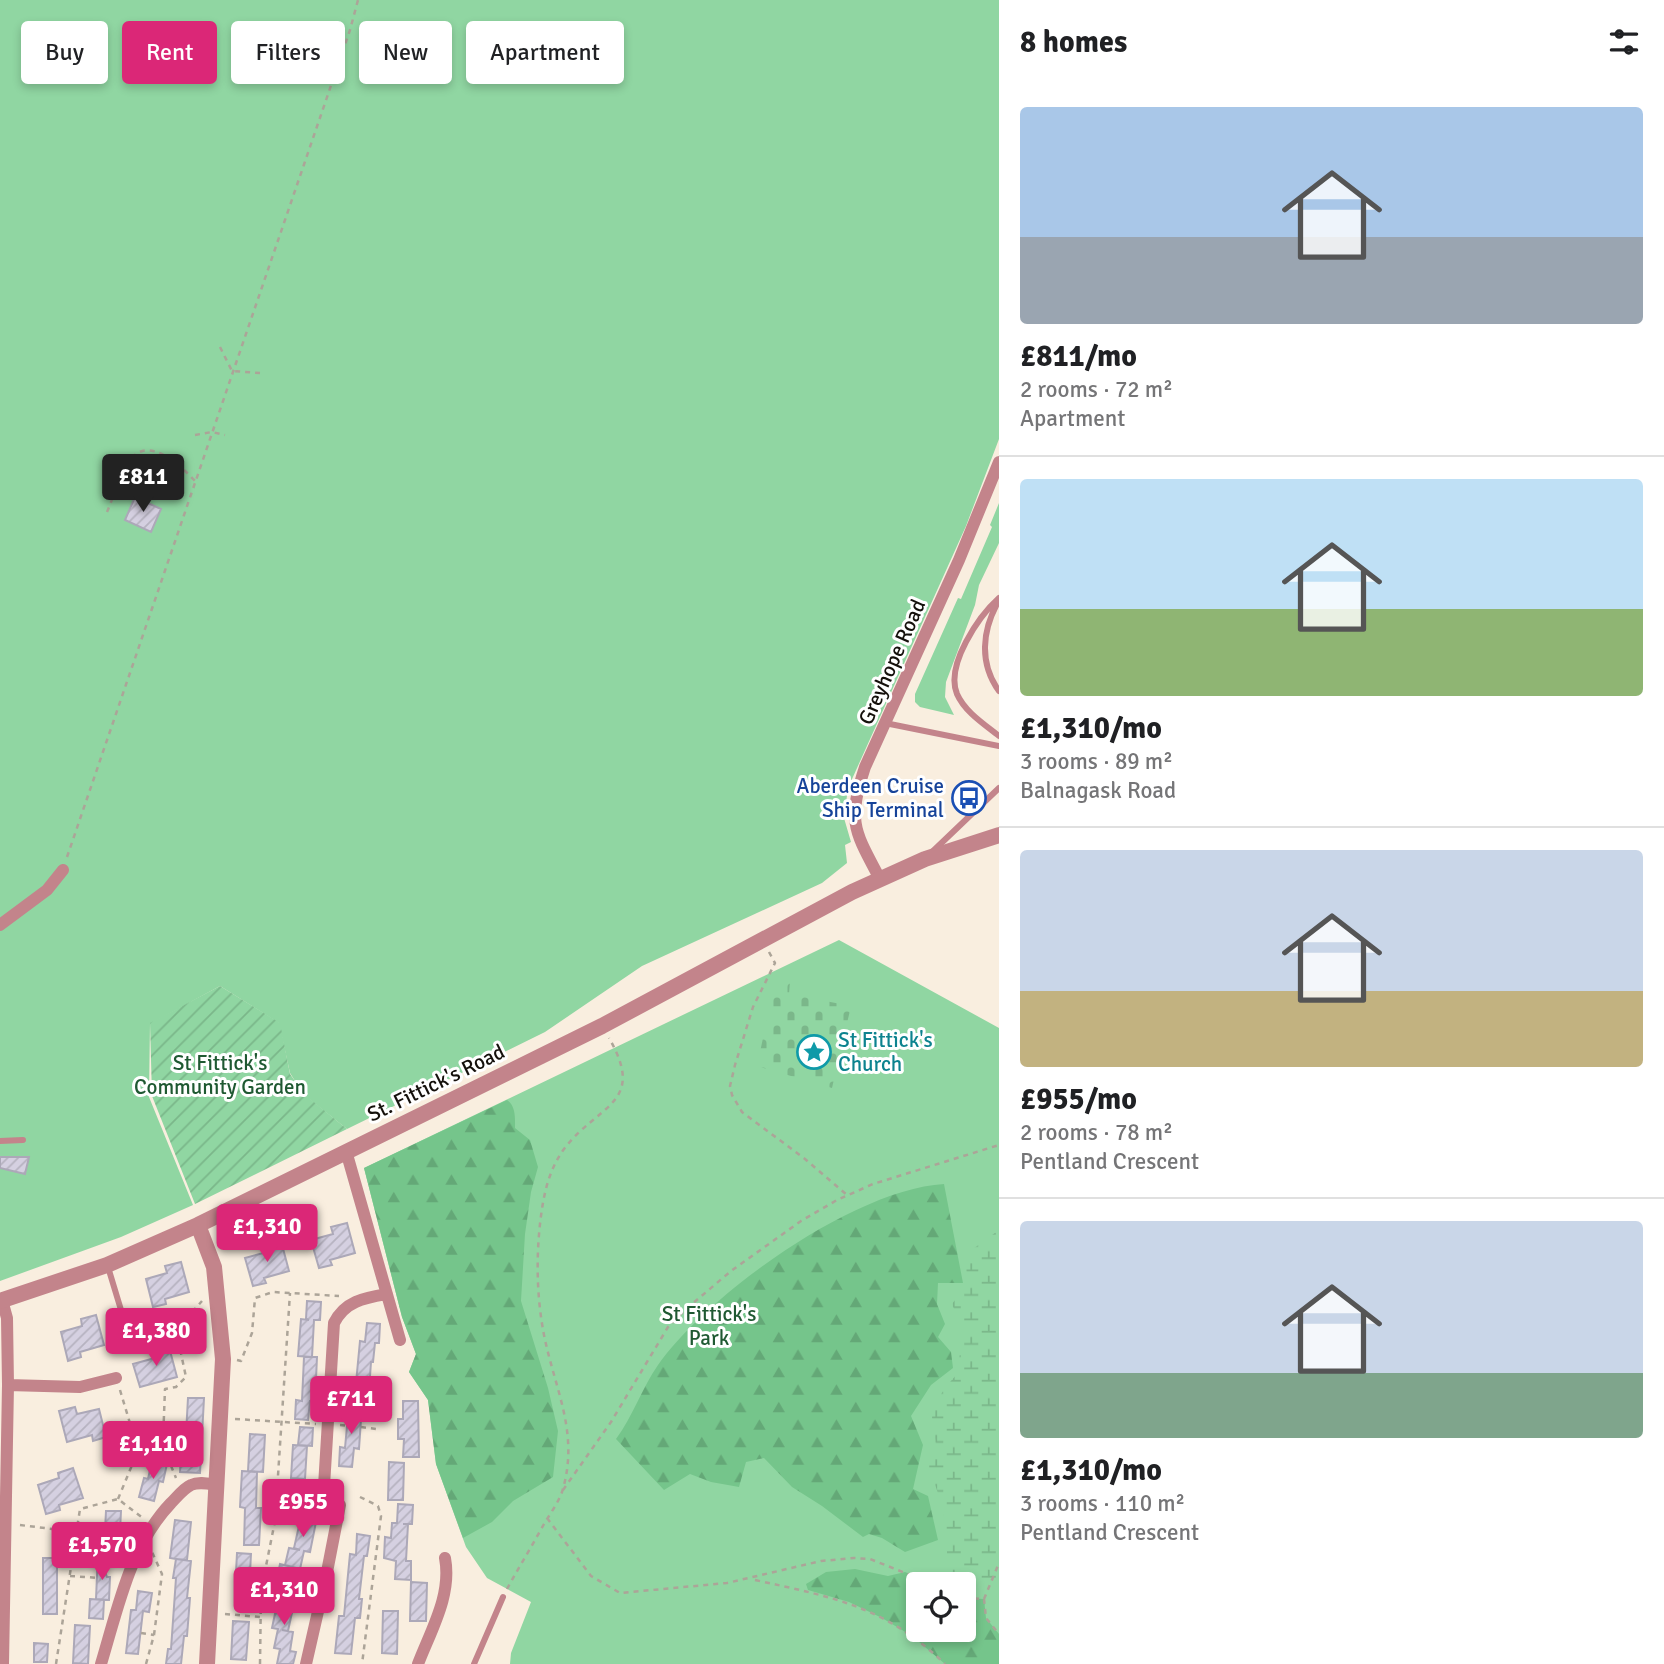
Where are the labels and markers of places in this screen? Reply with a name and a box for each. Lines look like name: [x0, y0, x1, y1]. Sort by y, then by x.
pin: £811: [102, 454, 184, 514]
place label: Aberdeen Cruise Ship Terminal: [797, 773, 944, 823]
bus stop icon: Aberdeen Cruise Ship Terminal: [950, 779, 988, 817]
place label: St Fittick's Church: [838, 1027, 933, 1077]
place icon: St Fittick's Church: [795, 1033, 833, 1071]
pin: £1,310: [210, 1204, 324, 1264]
pin: £1,380: [99, 1308, 213, 1368]
pin: £711: [310, 1376, 392, 1436]
pin: £1,110: [96, 1422, 210, 1481]
pin: £955: [262, 1480, 344, 1539]
pin: £1,570: [45, 1522, 159, 1582]
pin: £1,310: [227, 1568, 341, 1627]

